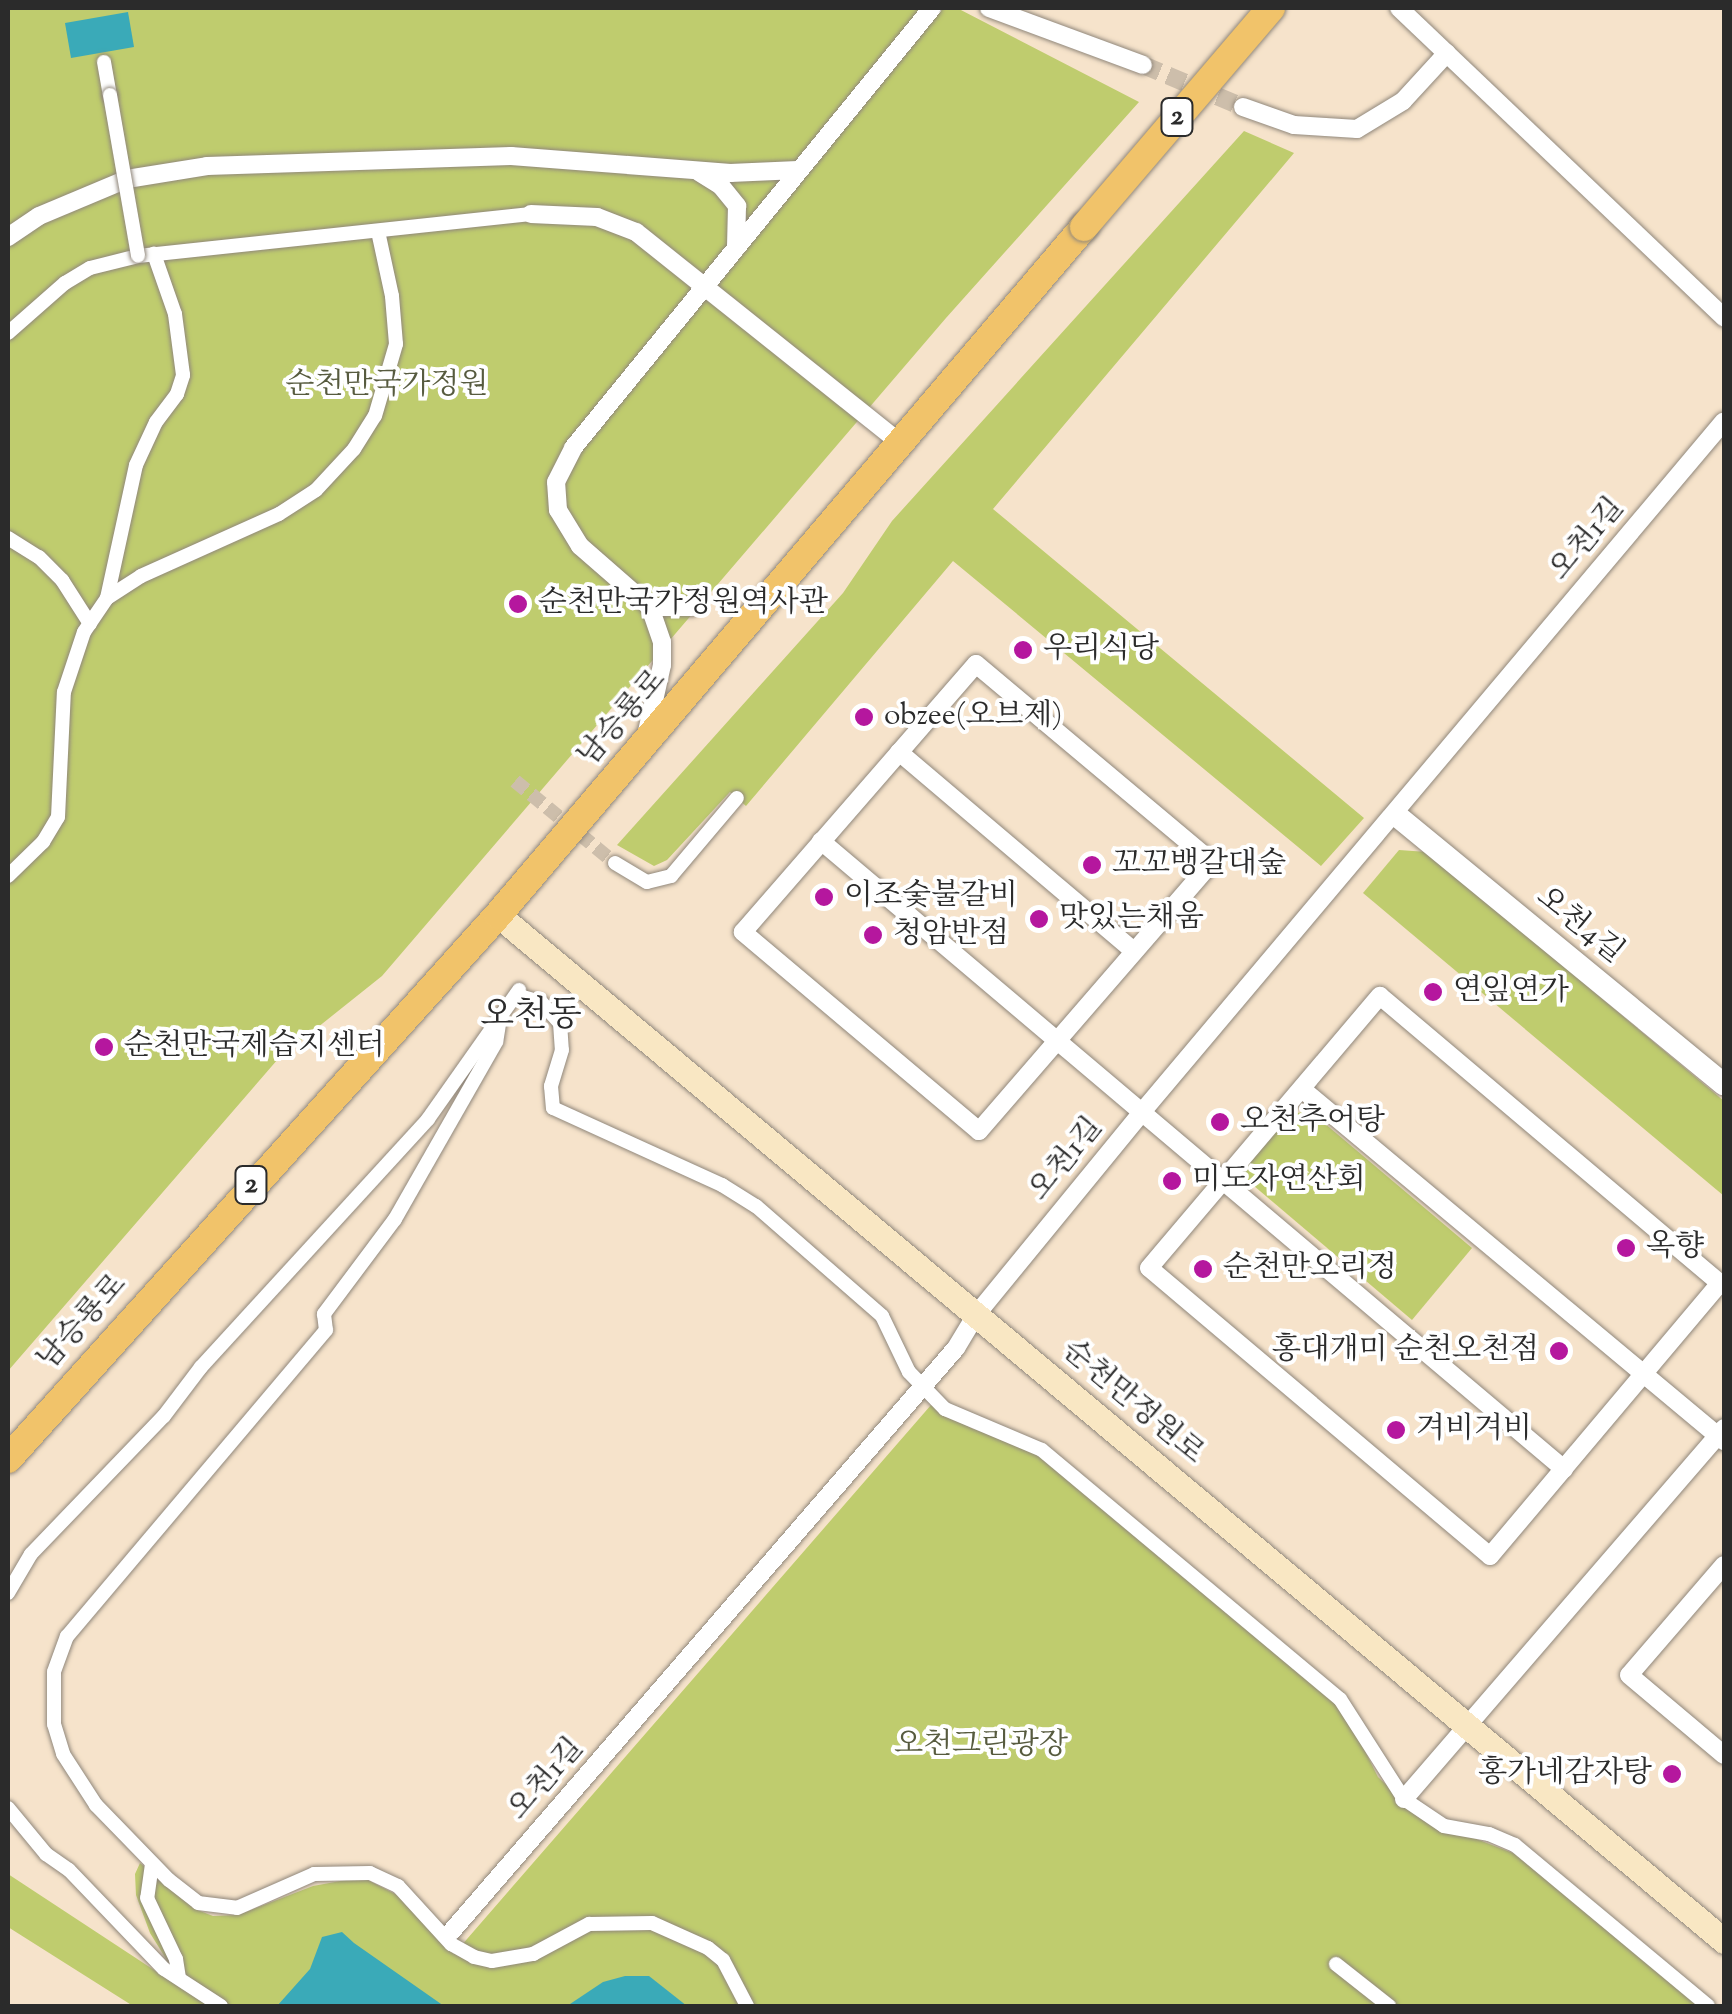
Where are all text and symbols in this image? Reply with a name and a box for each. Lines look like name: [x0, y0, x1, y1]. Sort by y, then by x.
road number: 2: [1160, 94, 1194, 140]
park label: 순천만국가정원: [286, 368, 488, 404]
street label: 오천1길: [1543, 491, 1633, 589]
place label: 순천만국가정원역사관: [538, 586, 828, 622]
marker: 순천만국가정원역사관: [507, 593, 529, 615]
place label: 우리식당: [1043, 632, 1159, 668]
marker: 우리식당: [1012, 639, 1034, 661]
street label: 남승룡로: [571, 663, 675, 775]
place label: obzee(오브제): [884, 699, 1062, 735]
marker: obzee(오브제): [853, 706, 875, 728]
place label: 꼬꼬뱅갈대숲: [1112, 847, 1286, 883]
marker: 꼬꼬뱅갈대숲: [1081, 854, 1103, 876]
place label: 이조숯불갈비: [844, 879, 1018, 915]
street label: 오천4길: [1528, 880, 1630, 972]
marker: 이조숯불갈비: [813, 886, 835, 908]
place label: 맛있는채움: [1059, 901, 1204, 937]
marker: 맛있는채움: [1028, 908, 1050, 930]
place label: 청암반점: [893, 917, 1009, 953]
marker: 청암반점: [862, 924, 884, 946]
place label: 연잎연가: [1453, 974, 1569, 1010]
marker: 연잎연가: [1422, 981, 1444, 1003]
district label: 오천동: [480, 996, 582, 1038]
place label: 순천만국제습지센터: [124, 1029, 385, 1065]
marker: 순천만국제습지센터: [93, 1036, 115, 1058]
place label: 오천추어탕: [1240, 1104, 1385, 1140]
street label: 오천1길: [1022, 1111, 1112, 1209]
marker: 오천추어탕: [1209, 1111, 1231, 1133]
road number: 2: [234, 1162, 268, 1208]
place label: 미도자연산회: [1192, 1163, 1366, 1199]
marker: 미도자연산회: [1161, 1170, 1183, 1192]
place label: 옥향: [1646, 1230, 1704, 1266]
marker: 옥향: [1615, 1237, 1637, 1259]
place label: 순천만오리정: [1223, 1251, 1397, 1287]
marker: 순천만오리정: [1192, 1258, 1214, 1280]
street label: 남승룡로: [31, 1268, 135, 1378]
street label: 순천만정원로: [1054, 1333, 1210, 1473]
place label: 홍대개미 순천오천점: [1272, 1333, 1539, 1369]
marker: 홍대개미 순천오천점: [1548, 1340, 1570, 1362]
place label: 겨비겨비: [1416, 1412, 1532, 1448]
marker: 겨비겨비: [1385, 1419, 1407, 1441]
park label: 오천그린광장: [894, 1728, 1068, 1764]
street label: 오천1길: [502, 1732, 592, 1828]
place label: 홍가네감자탕: [1478, 1756, 1652, 1792]
marker: 홍가네감자탕: [1661, 1763, 1683, 1785]

